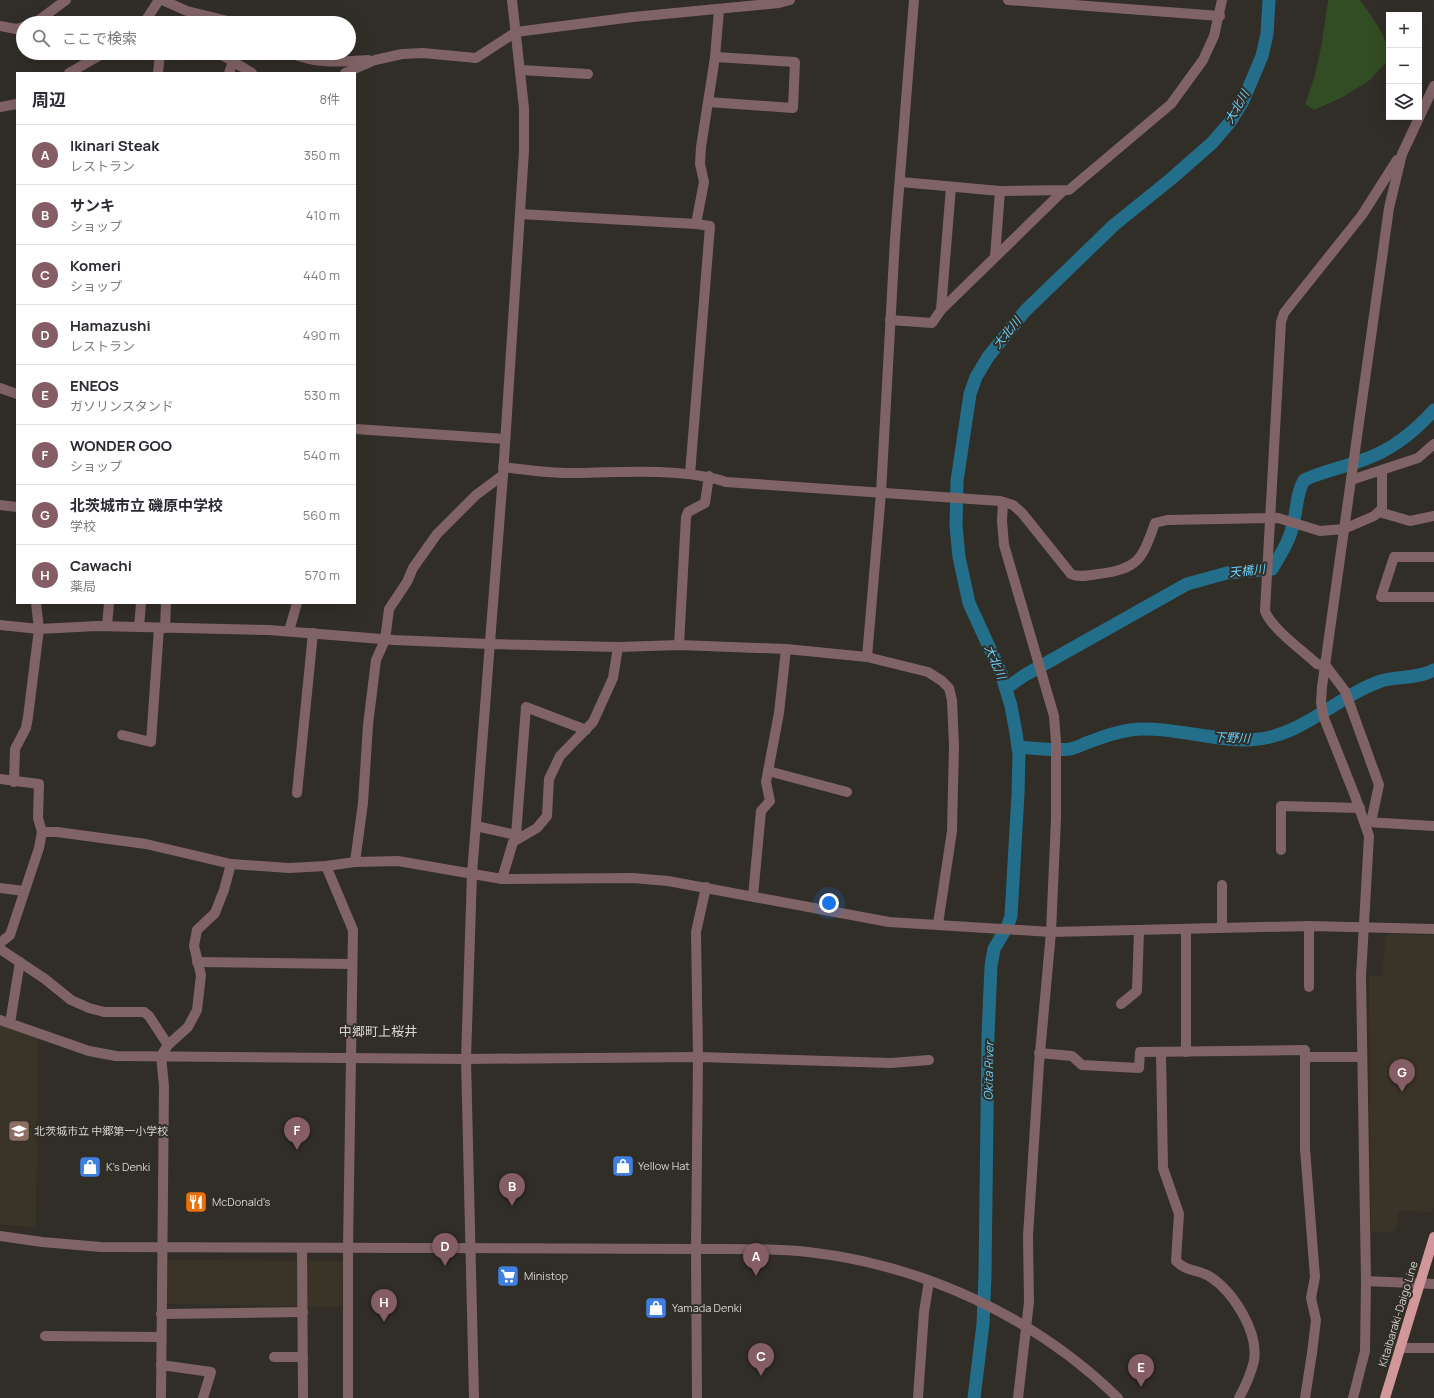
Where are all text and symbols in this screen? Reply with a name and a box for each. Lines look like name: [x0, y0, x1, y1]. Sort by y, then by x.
map controls: [1386, 12, 1422, 120]
button: +: [1386, 12, 1422, 48]
search box: [16, 16, 356, 60]
icon: search: [30, 27, 52, 49]
text: ここで検索: [62, 28, 137, 49]
button: −: [1386, 48, 1422, 84]
button: layers: [1386, 84, 1422, 120]
water label: 大北川: [1220, 85, 1254, 127]
text: 周辺: [32, 88, 66, 111]
text: 8件: [319, 90, 340, 108]
text: Ikinari Steak: [70, 135, 159, 156]
text: A: [41, 146, 49, 164]
text: 350 m: [304, 146, 340, 164]
text: レストラン: [70, 157, 135, 175]
text: サンキ: [70, 195, 115, 216]
text: B: [41, 206, 49, 224]
text: 410 m: [306, 206, 340, 224]
text: ショップ: [70, 217, 122, 235]
text: Komeri: [70, 255, 121, 276]
text: C: [40, 266, 50, 284]
text: 440 m: [303, 266, 340, 284]
text: ショップ: [70, 277, 122, 295]
water label: 大北川: [989, 312, 1026, 352]
text: Hamazushi: [70, 315, 151, 336]
text: D: [40, 326, 50, 344]
text: 490 m: [303, 326, 340, 344]
text: レストラン: [70, 337, 135, 355]
text: ENEOS: [70, 375, 119, 396]
text: E: [41, 386, 49, 404]
text: 530 m: [304, 386, 340, 404]
text: ガソリンスタンド: [70, 397, 174, 415]
text: WONDER GOO: [70, 435, 172, 456]
text: F: [42, 446, 48, 464]
text: 540 m: [303, 446, 340, 464]
text: ショップ: [70, 457, 122, 475]
text: 北茨城市立 磯原中学校: [70, 495, 223, 516]
text: G: [40, 506, 50, 524]
text: 560 m: [303, 506, 340, 524]
text: 学校: [70, 517, 96, 535]
text: Cawachi: [70, 555, 132, 576]
water label: 天橋川: [1228, 560, 1268, 581]
text: H: [40, 566, 50, 584]
text: 570 m: [304, 566, 340, 584]
text: 薬局: [70, 577, 96, 595]
water label: 大北川: [981, 642, 1011, 684]
water label: 下野川: [1214, 728, 1252, 747]
your location: [819, 893, 839, 913]
district label: 中郷町上桜井: [339, 1022, 417, 1040]
water label: Okita River: [979, 1040, 998, 1101]
pin: G: [1389, 1059, 1415, 1092]
pin: F: [284, 1117, 310, 1150]
school or university icon: 北茨城市立 中郷第一小学校: [6, 1118, 32, 1144]
place label: 北茨城市立 中郷第一小学校: [34, 1123, 168, 1138]
shop icon: Yellow Hat: [610, 1153, 636, 1179]
shop icon: K's Denki: [77, 1154, 103, 1180]
place label: Yellow Hat: [638, 1158, 690, 1173]
place label: K's Denki: [106, 1159, 150, 1174]
pin: B: [499, 1173, 525, 1206]
restaurant icon: McDonald's: [183, 1189, 209, 1215]
place label: McDonald's: [212, 1194, 270, 1209]
pin: D: [432, 1233, 458, 1266]
pin: A: [743, 1243, 769, 1276]
street label: Kitaibaraki-Daigo Line: [1374, 1259, 1421, 1369]
supermarket icon: Ministop: [495, 1263, 521, 1289]
place label: Ministop: [524, 1268, 568, 1283]
pin: H: [371, 1289, 397, 1322]
shop icon: Yamada Denki: [643, 1295, 669, 1321]
place label: Yamada Denki: [672, 1300, 742, 1315]
pin: C: [748, 1343, 774, 1376]
pin: E: [1128, 1354, 1154, 1387]

